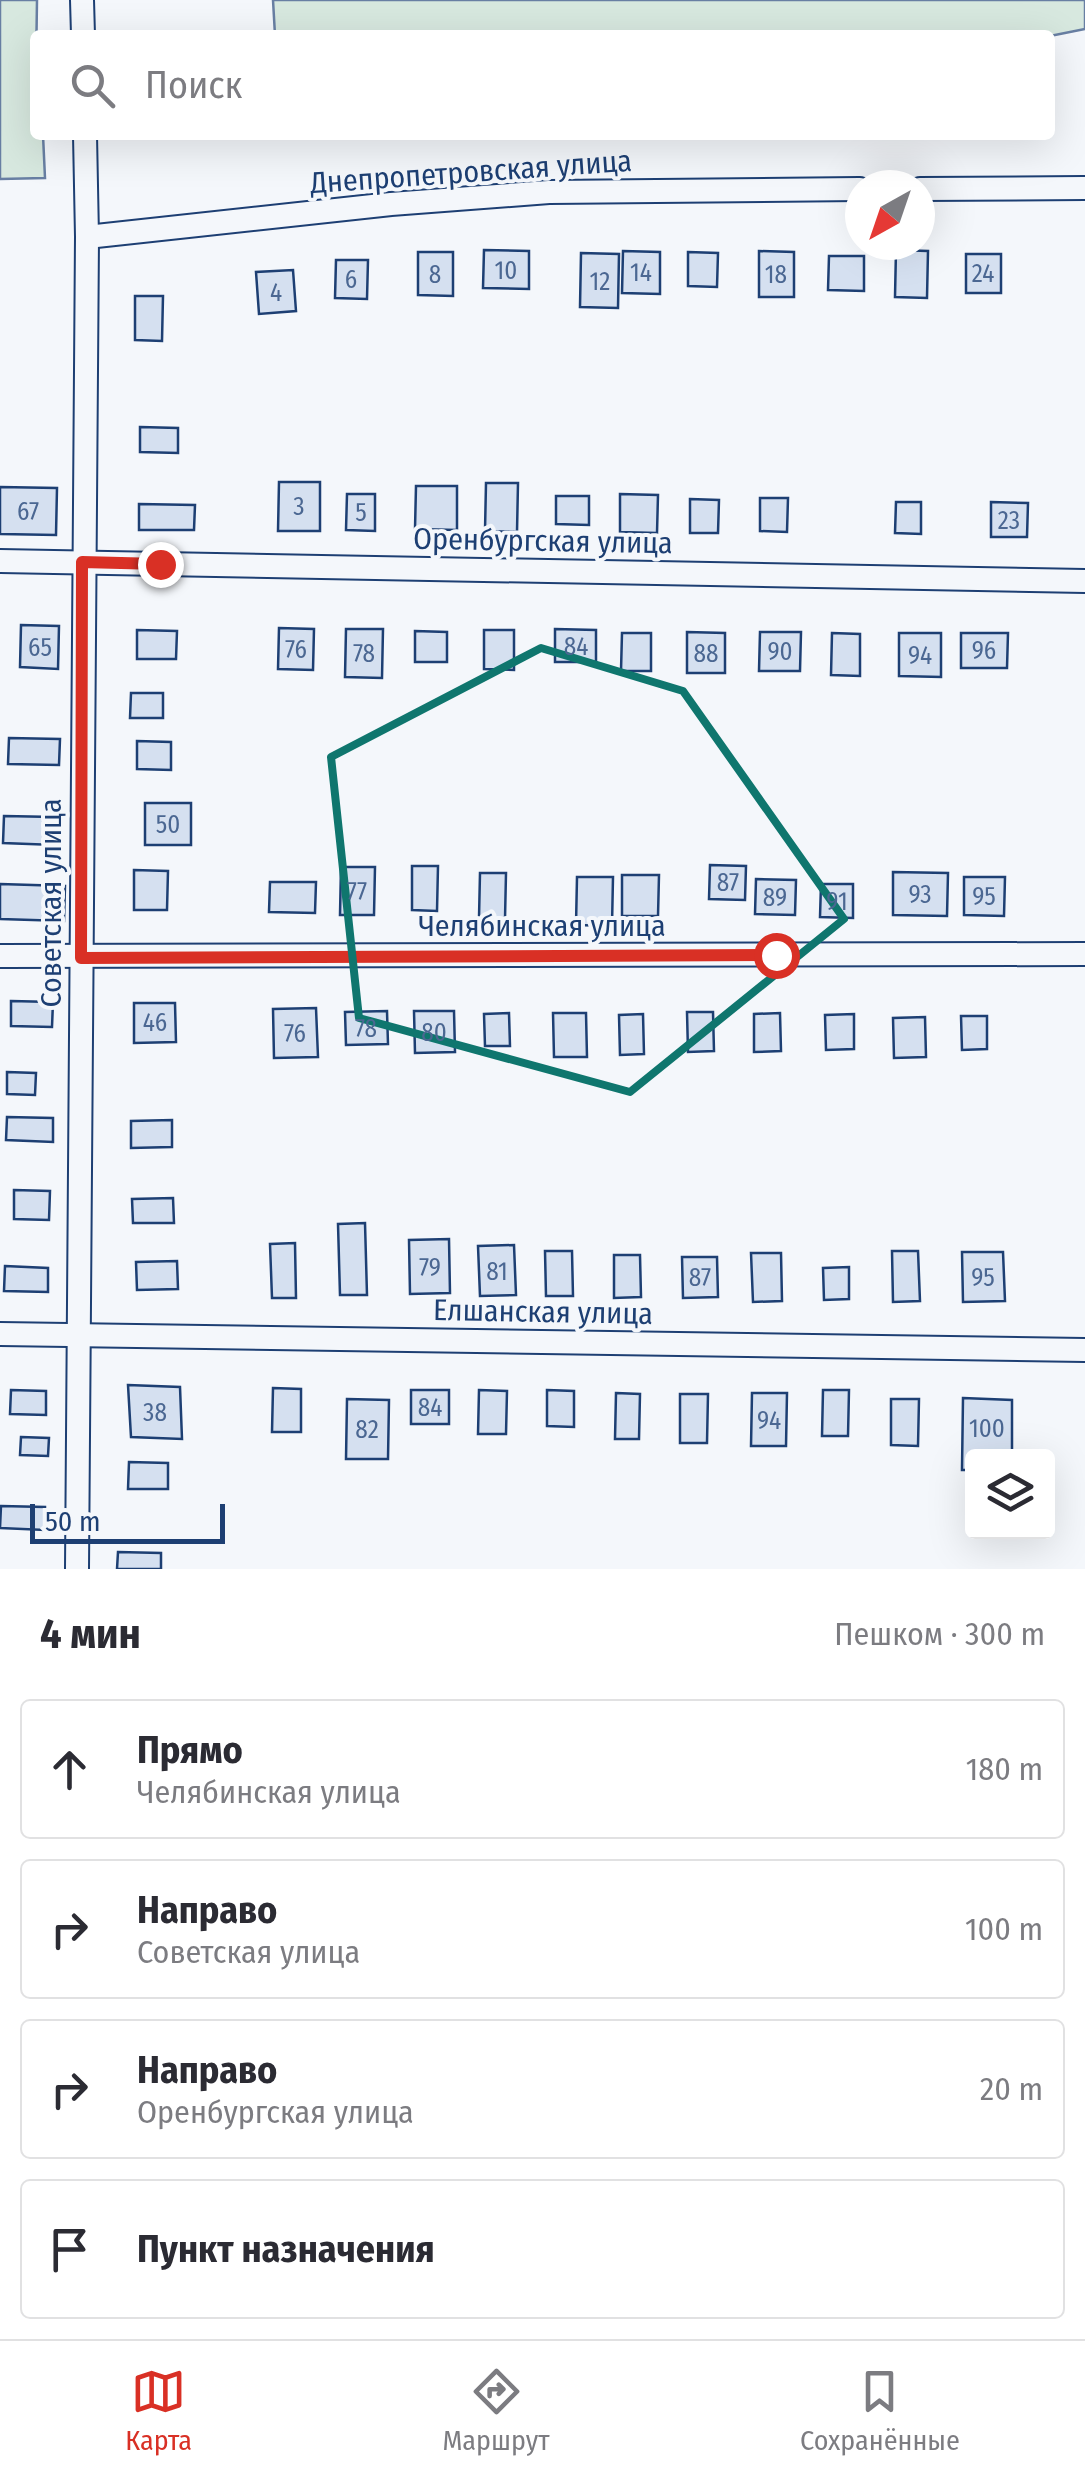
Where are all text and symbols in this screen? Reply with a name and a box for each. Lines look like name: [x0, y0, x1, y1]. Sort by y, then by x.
search box: [30, 30, 1055, 140]
icon: search: [65, 58, 120, 113]
text: Поиск: [145, 62, 242, 108]
street label: Днепропетровская улица: [308, 143, 633, 201]
north arrow: [845, 170, 935, 260]
house number: 10: [495, 256, 517, 286]
house number: 14: [630, 258, 652, 288]
house number: 24: [972, 259, 994, 289]
house number: 8: [429, 260, 441, 290]
house number: 18: [765, 260, 787, 290]
house number: 6: [345, 265, 357, 295]
house number: 12: [590, 267, 610, 297]
house number: 4: [270, 278, 282, 308]
house number: 3: [293, 492, 305, 522]
house number: 67: [17, 497, 39, 527]
house number: 5: [355, 498, 367, 528]
house number: 23: [998, 506, 1020, 536]
street label: Оренбургская улица: [413, 521, 673, 561]
route end: [138, 542, 184, 588]
house number: 84: [564, 632, 588, 662]
house number: 65: [28, 633, 52, 663]
house number: 76: [285, 635, 307, 665]
house number: 96: [972, 636, 996, 666]
house number: 90: [767, 637, 793, 667]
house number: 78: [353, 639, 375, 669]
house number: 88: [693, 639, 719, 669]
house number: 94: [908, 641, 932, 671]
street label: Советская улица: [33, 798, 69, 1008]
house number: 50: [156, 810, 180, 840]
house number: 87: [717, 868, 739, 898]
house number: 77: [347, 877, 367, 907]
house number: 93: [909, 880, 931, 910]
house number: 95: [972, 882, 996, 912]
house number: 89: [763, 883, 787, 913]
house number: 91: [826, 887, 848, 917]
street label: Челябинская улица: [418, 908, 666, 944]
route start: [754, 933, 800, 979]
house number: 46: [143, 1008, 167, 1038]
house number: 78: [355, 1014, 377, 1044]
house number: 80: [421, 1018, 447, 1048]
house number: 76: [284, 1019, 306, 1049]
house number: 79: [419, 1253, 441, 1283]
house number: 81: [486, 1257, 508, 1287]
house number: 87: [689, 1263, 711, 1293]
house number: 95: [971, 1263, 995, 1293]
street label: Елшанская улица: [433, 1292, 653, 1332]
house number: 84: [418, 1393, 442, 1423]
house number: 38: [143, 1398, 167, 1428]
house number: 94: [757, 1406, 781, 1436]
house number: 100: [969, 1414, 1005, 1444]
house number: 82: [355, 1415, 379, 1445]
map controls: [965, 1449, 1055, 1539]
button: layers: [965, 1449, 1055, 1539]
scale bar: [30, 1499, 225, 1544]
text: 50 m: [45, 1505, 101, 1538]
text: 4 мин: [40, 1609, 141, 1659]
text: Пешком · 300 m: [834, 1615, 1045, 1653]
text: Прямо: [137, 1727, 243, 1773]
icon: ahead: [42, 1742, 97, 1797]
text: 180 m: [966, 1750, 1043, 1788]
text: Челябинская улица: [137, 1773, 401, 1811]
text: Направо: [137, 1887, 277, 1933]
icon: right: [42, 1902, 97, 1957]
text: 100 m: [965, 1910, 1043, 1948]
text: Советская улица: [137, 1933, 360, 1971]
text: Направо: [137, 2047, 277, 2093]
icon: right: [42, 2062, 97, 2117]
text: 20 m: [980, 2070, 1043, 2108]
text: Оренбургская улица: [137, 2093, 414, 2131]
icon: arrive: [42, 2222, 97, 2277]
text: Пункт назначения: [137, 2226, 435, 2272]
tab: Карта: [125, 2364, 192, 2457]
tab: Маршрут: [442, 2364, 550, 2457]
tab: Сохранённые: [800, 2364, 960, 2457]

